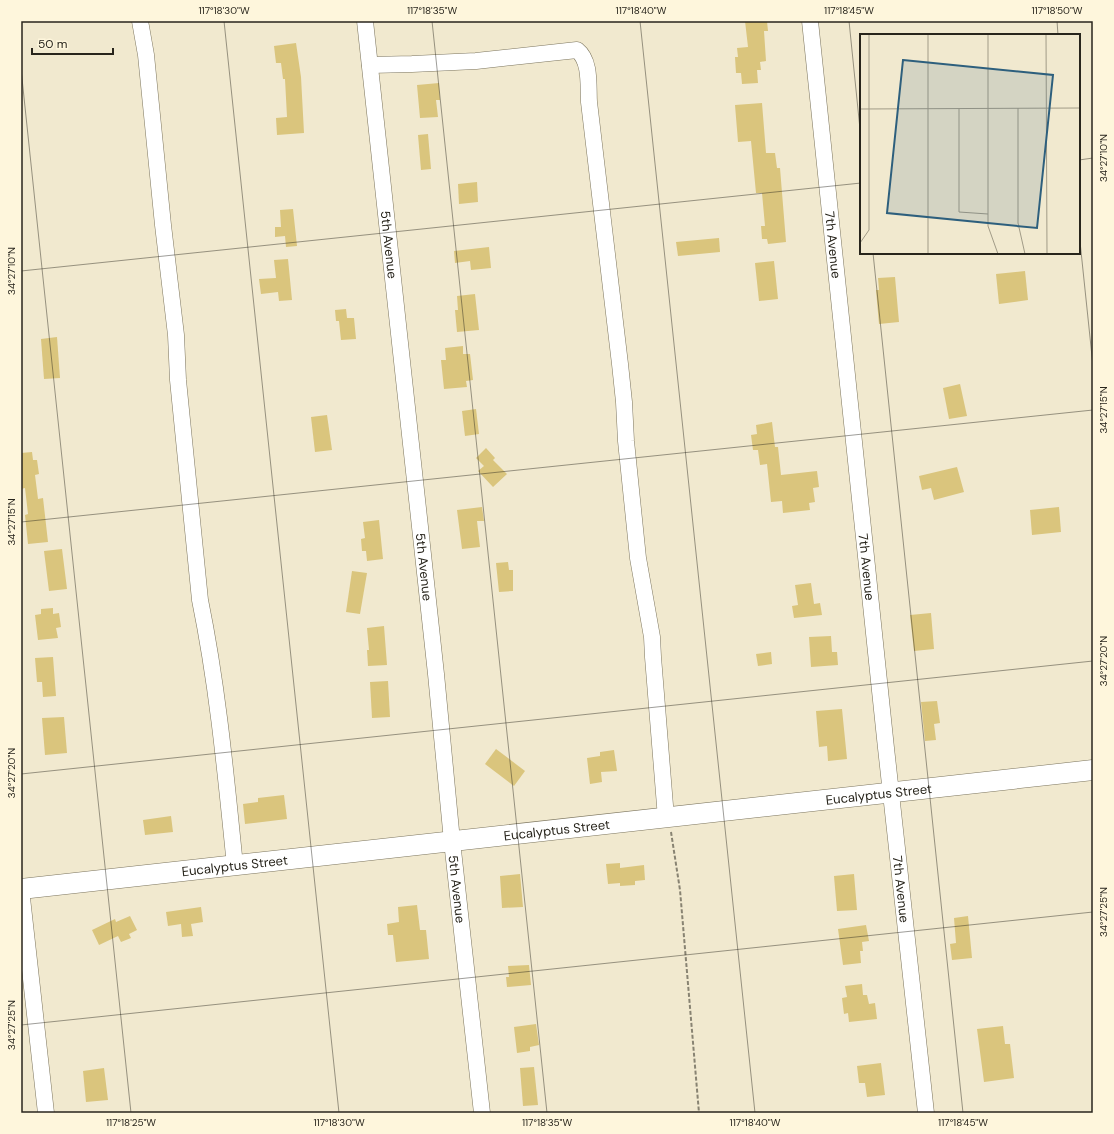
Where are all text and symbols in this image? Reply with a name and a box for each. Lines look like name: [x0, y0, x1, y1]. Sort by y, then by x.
text: 117°18'30"W: [198, 4, 250, 17]
text: 117°18'35"W: [407, 4, 457, 17]
text: 117°18'40"W: [616, 4, 667, 17]
text: 117°18'45"W: [824, 4, 874, 17]
text: 117°18'50"W: [1031, 4, 1083, 17]
scale bar: [32, 30, 113, 56]
inset map: [860, 34, 1080, 254]
text: 50 m: [38, 36, 67, 52]
text: 34°27'10"N: [1097, 134, 1110, 182]
street label: 5th Avenue: [377, 210, 401, 280]
street label: 7th Avenue: [821, 210, 845, 279]
text: 34°27'10"N: [5, 247, 18, 295]
text: 34°27'15"N: [1097, 386, 1110, 434]
text: 34°27'15"N: [5, 498, 18, 546]
street label: 5th Avenue: [412, 532, 436, 602]
street label: 7th Avenue: [855, 533, 879, 601]
text: 34°27'20"N: [1097, 636, 1110, 686]
text: 34°27'20"N: [5, 748, 18, 798]
street label: Eucalyptus Street: [825, 779, 933, 808]
street label: Eucalyptus Street: [503, 815, 611, 844]
street label: Eucalyptus Street: [181, 851, 289, 880]
street label: 5th Avenue: [445, 854, 469, 924]
street label: 7th Avenue: [889, 855, 914, 924]
text: 34°27'25"N: [1097, 887, 1110, 937]
text: 34°27'25"N: [5, 1000, 18, 1050]
text: 117°18'25"W: [106, 1116, 156, 1129]
text: 117°18'30"W: [313, 1116, 365, 1129]
text: 117°18'35"W: [522, 1116, 572, 1129]
text: 117°18'40"W: [730, 1116, 781, 1129]
text: 117°18'45"W: [938, 1116, 988, 1129]

